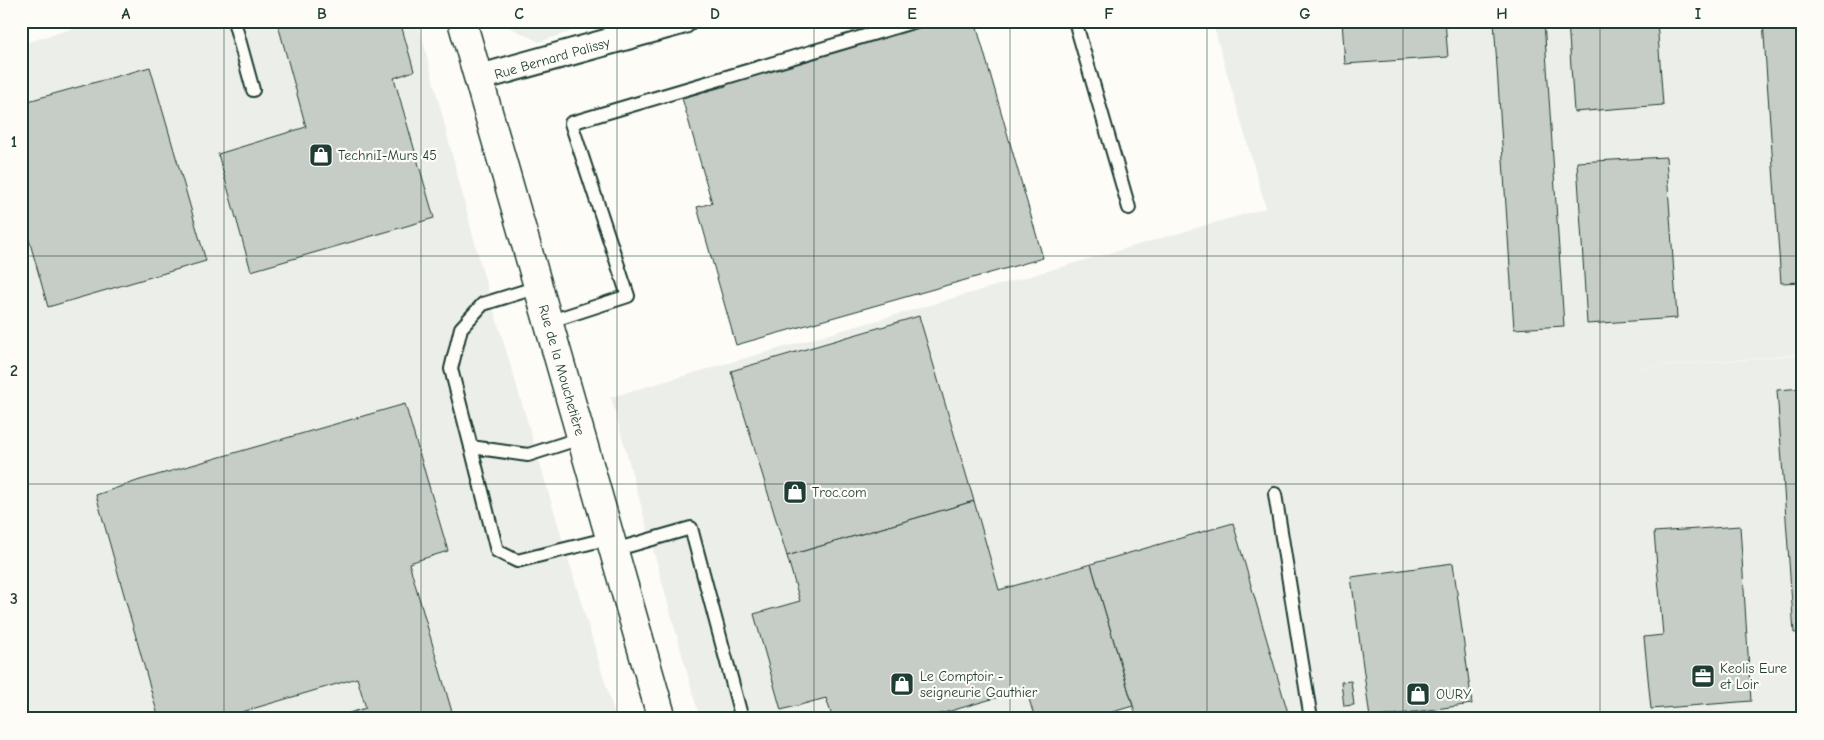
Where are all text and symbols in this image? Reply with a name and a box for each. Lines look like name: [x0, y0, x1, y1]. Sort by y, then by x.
text: A: [122, 5, 131, 23]
text: B: [317, 5, 327, 23]
text: C: [514, 5, 524, 23]
text: D: [710, 5, 720, 23]
text: E: [907, 5, 917, 23]
text: F: [1104, 5, 1114, 23]
text: G: [1299, 5, 1311, 23]
text: H: [1496, 5, 1508, 23]
text: I: [1695, 5, 1701, 23]
street label: Rue Bernard Palissy: [492, 34, 613, 83]
text: 1: [11, 133, 17, 151]
shop icon: TechniI-Murs 45: [308, 142, 334, 168]
place label: TechniI-Murs 45: [338, 147, 437, 164]
street label: Rue de la Mouchetière: [535, 303, 588, 438]
text: 2: [10, 362, 18, 380]
shop icon: Troc.com: [782, 479, 808, 505]
place label: Troc.com: [812, 484, 867, 501]
text: 3: [10, 590, 18, 608]
place label: Keolis Eure et Loir: [1720, 660, 1787, 693]
office icon: Keolis Eure et Loir: [1690, 663, 1716, 689]
place label: Le Comptoir - seigneurie Gauthier: [920, 668, 1038, 701]
shop icon: Le Comptoir - seigneurie Gauthier: [889, 671, 915, 697]
shop icon: OURY: [1405, 681, 1431, 707]
place label: OURY: [1436, 686, 1472, 703]

